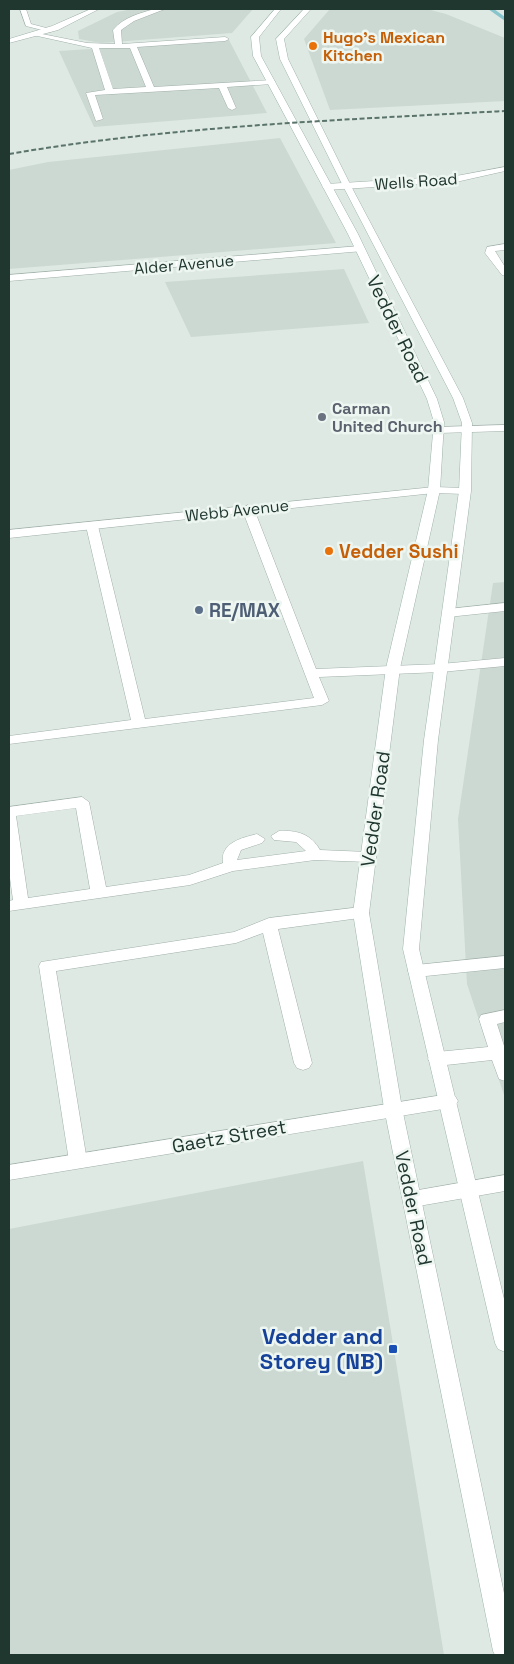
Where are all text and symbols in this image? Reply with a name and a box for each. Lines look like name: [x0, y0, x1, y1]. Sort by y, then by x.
place label: Hugo's Mexican Kitchen: [323, 27, 445, 66]
marker: Hugo's Mexican Kitchen: [307, 40, 319, 52]
street label: Wells Road: [374, 168, 458, 195]
street label: Alder Avenue: [133, 250, 235, 279]
street label: Vedder Road: [361, 271, 434, 387]
place label: Carman United Church: [332, 398, 443, 437]
marker: Carman United Church: [316, 411, 328, 423]
street label: Webb Avenue: [184, 495, 290, 526]
place label: Vedder Sushi: [339, 539, 459, 564]
marker: Vedder Sushi: [323, 545, 335, 557]
place label: RE/MAX: [209, 598, 280, 623]
marker: RE/MAX: [193, 604, 205, 616]
street label: Vedder Road: [355, 750, 396, 869]
street label: Gaetz Street: [170, 1114, 288, 1159]
street label: Vedder Road: [389, 1148, 438, 1268]
place label: Vedder and Storey (NB): [260, 1322, 383, 1375]
marker: Vedder and Storey (NB): [387, 1343, 399, 1355]

